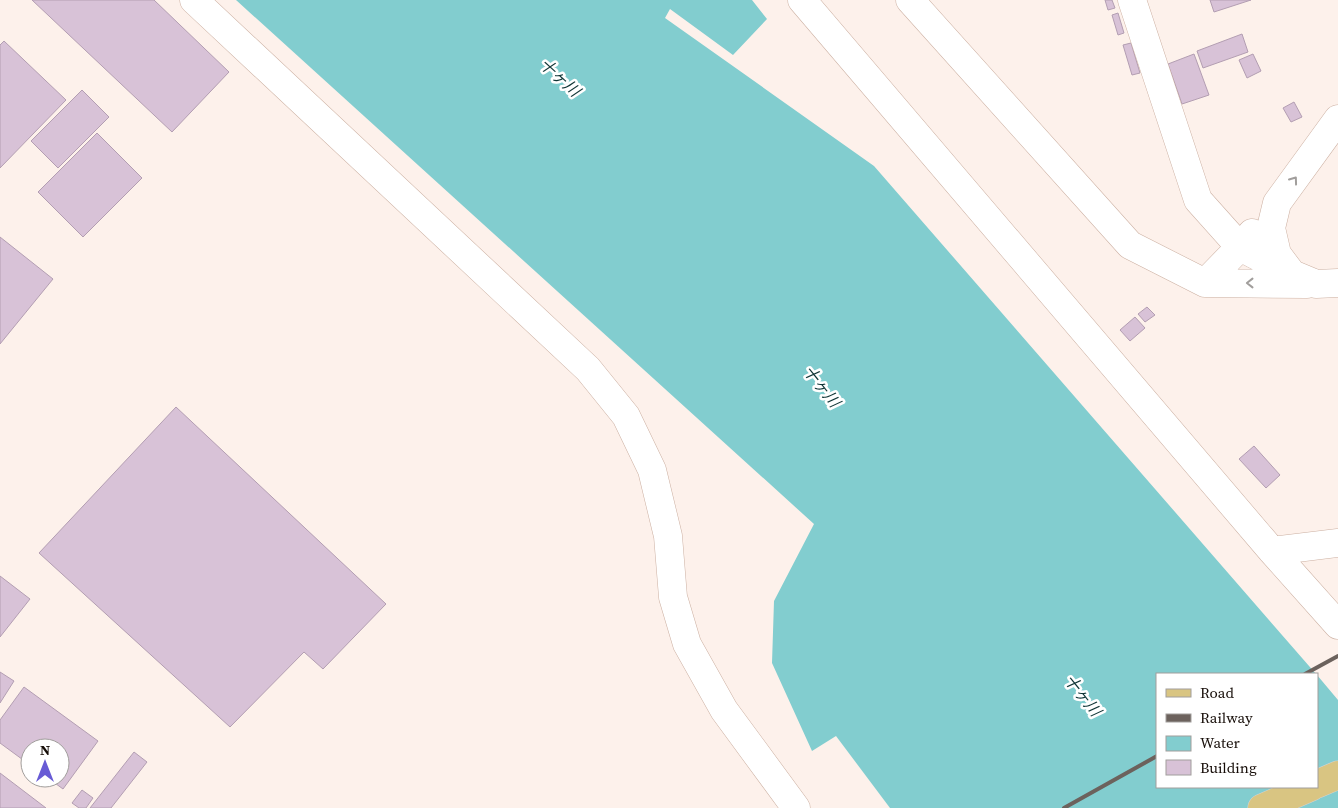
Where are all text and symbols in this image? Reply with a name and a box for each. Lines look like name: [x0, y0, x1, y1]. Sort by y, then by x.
water label: 十ヶ川: [535, 53, 587, 103]
one-way arrow: [1288, 177, 1296, 186]
one-way arrow: [1246, 278, 1254, 288]
water label: 十ヶ川: [798, 360, 847, 413]
water label: 十ヶ川: [1059, 669, 1108, 722]
legend: [1156, 673, 1318, 788]
text: Road: [1200, 682, 1234, 703]
text: Railway: [1200, 707, 1253, 728]
text: Water: [1200, 732, 1241, 753]
north arrow: [20, 738, 70, 788]
text: N: [40, 740, 50, 760]
text: Building: [1200, 757, 1257, 778]

